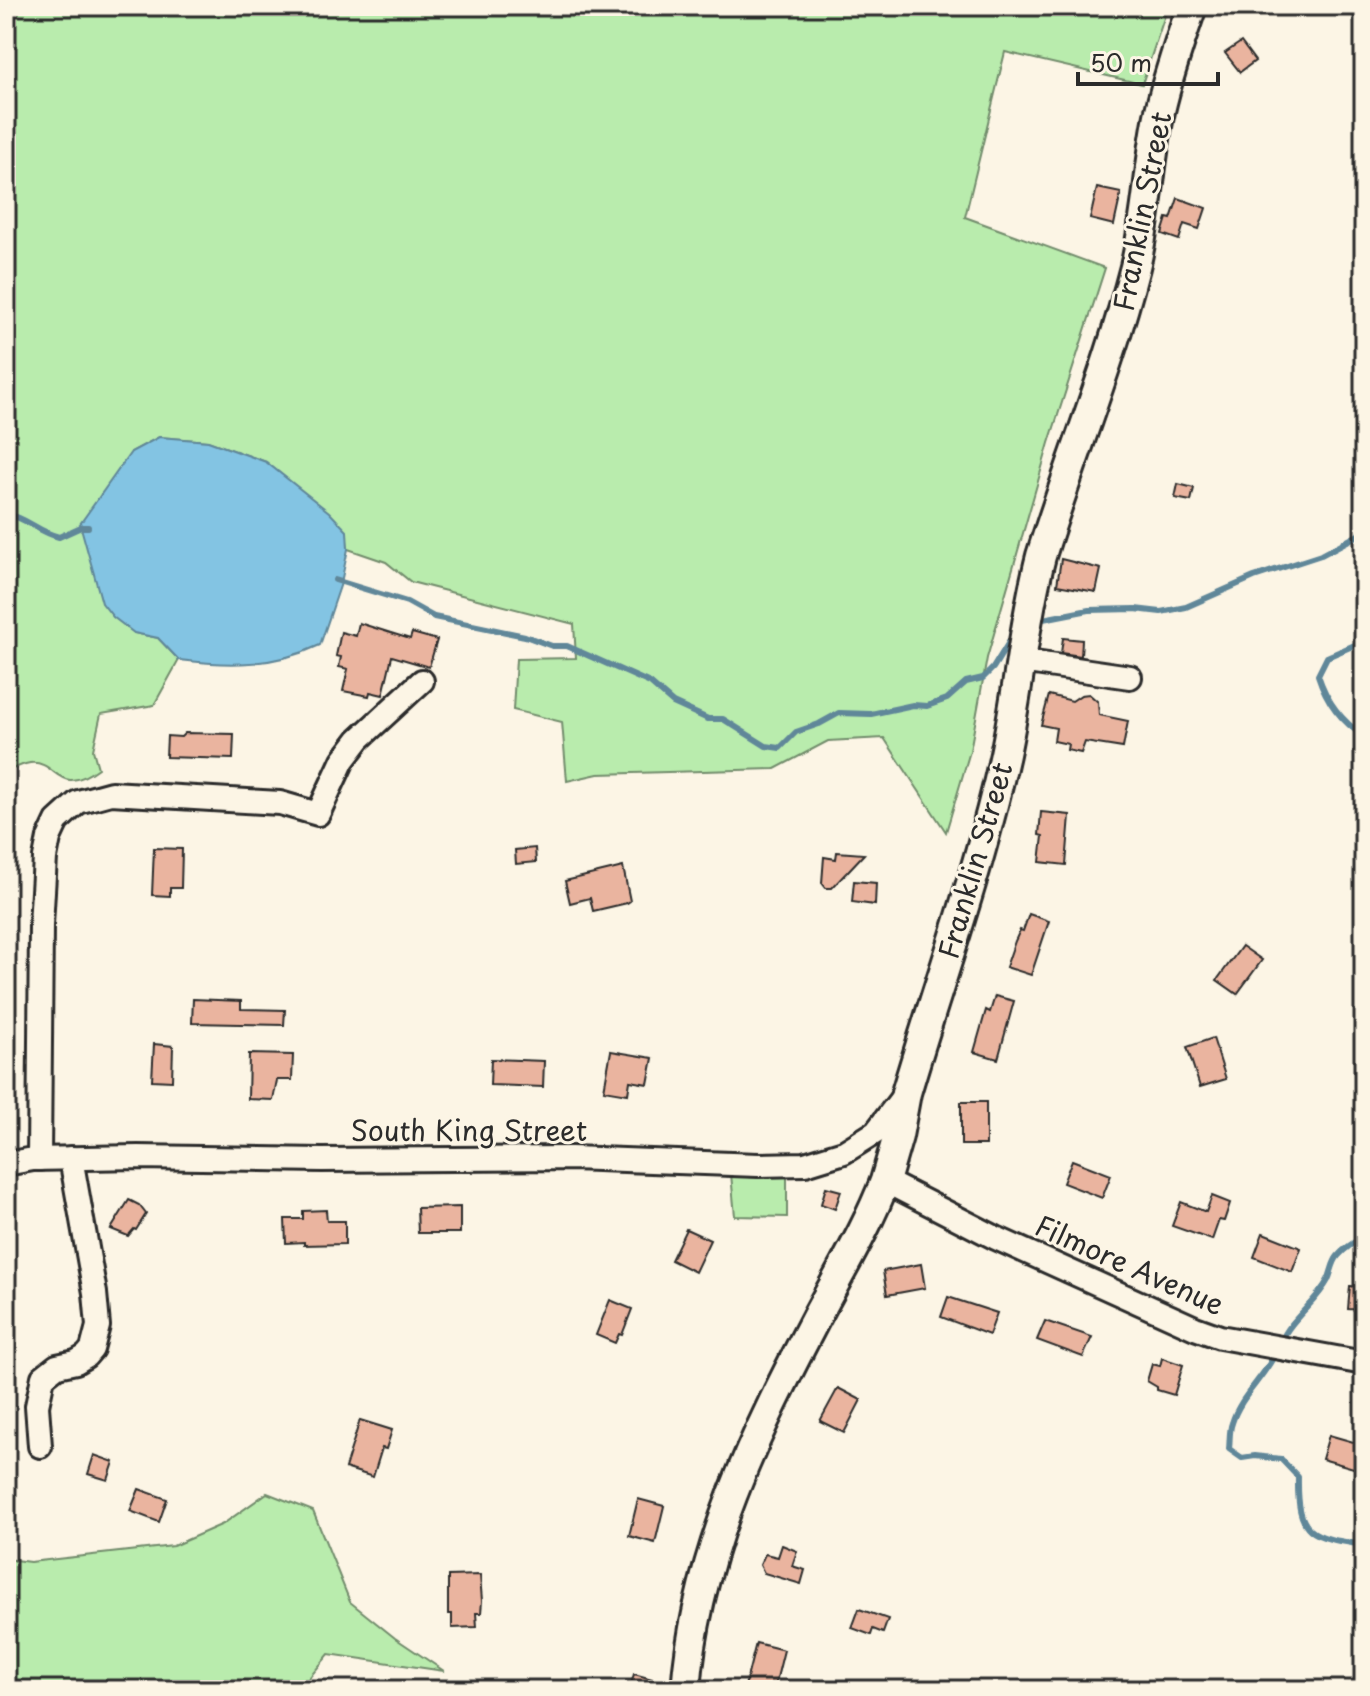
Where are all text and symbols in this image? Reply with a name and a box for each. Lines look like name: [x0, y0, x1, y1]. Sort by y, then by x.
scale bar: [1078, 36, 1218, 86]
text: 50 m: [1090, 44, 1152, 80]
street label: Franklin Street: [1101, 108, 1181, 314]
street label: Franklin Street: [925, 757, 1023, 963]
street label: South King Street: [351, 1108, 587, 1151]
street label: Filmore Avenue: [1029, 1203, 1231, 1325]

